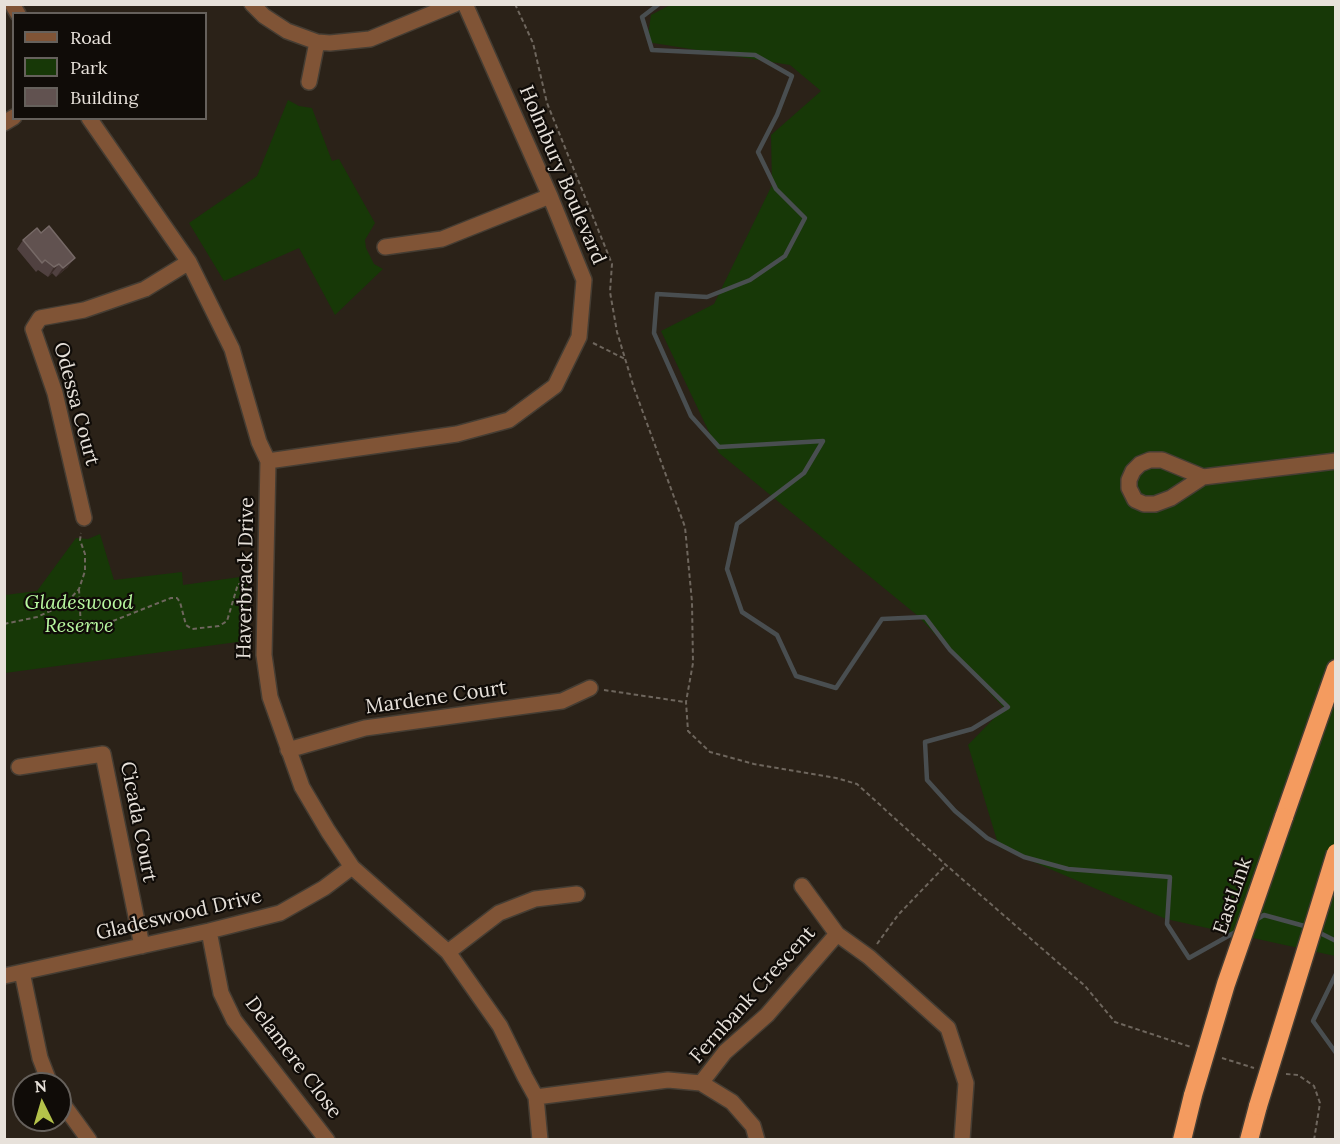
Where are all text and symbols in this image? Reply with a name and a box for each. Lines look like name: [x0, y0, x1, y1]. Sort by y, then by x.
legend: [12, 12, 207, 120]
text: Road: [70, 26, 112, 49]
text: Park: [70, 56, 107, 79]
street label: Holmbury Boulevard: [514, 82, 610, 268]
text: Building: [70, 86, 138, 109]
street label: Odessa Court: [48, 340, 104, 468]
street label: Haverbrack Drive: [233, 497, 259, 659]
park label: Gladeswood Reserve: [25, 591, 133, 638]
street label: Mardene Court: [364, 676, 508, 720]
street label: Cicada Court: [115, 760, 161, 884]
street label: EastLink: [1209, 854, 1257, 938]
street label: Gladeswood Drive: [94, 884, 264, 946]
street label: Fernbank Crescent: [685, 922, 821, 1068]
street label: Delamere Close: [239, 992, 347, 1124]
north arrow: [12, 1072, 72, 1132]
text: N: [34, 1076, 48, 1097]

